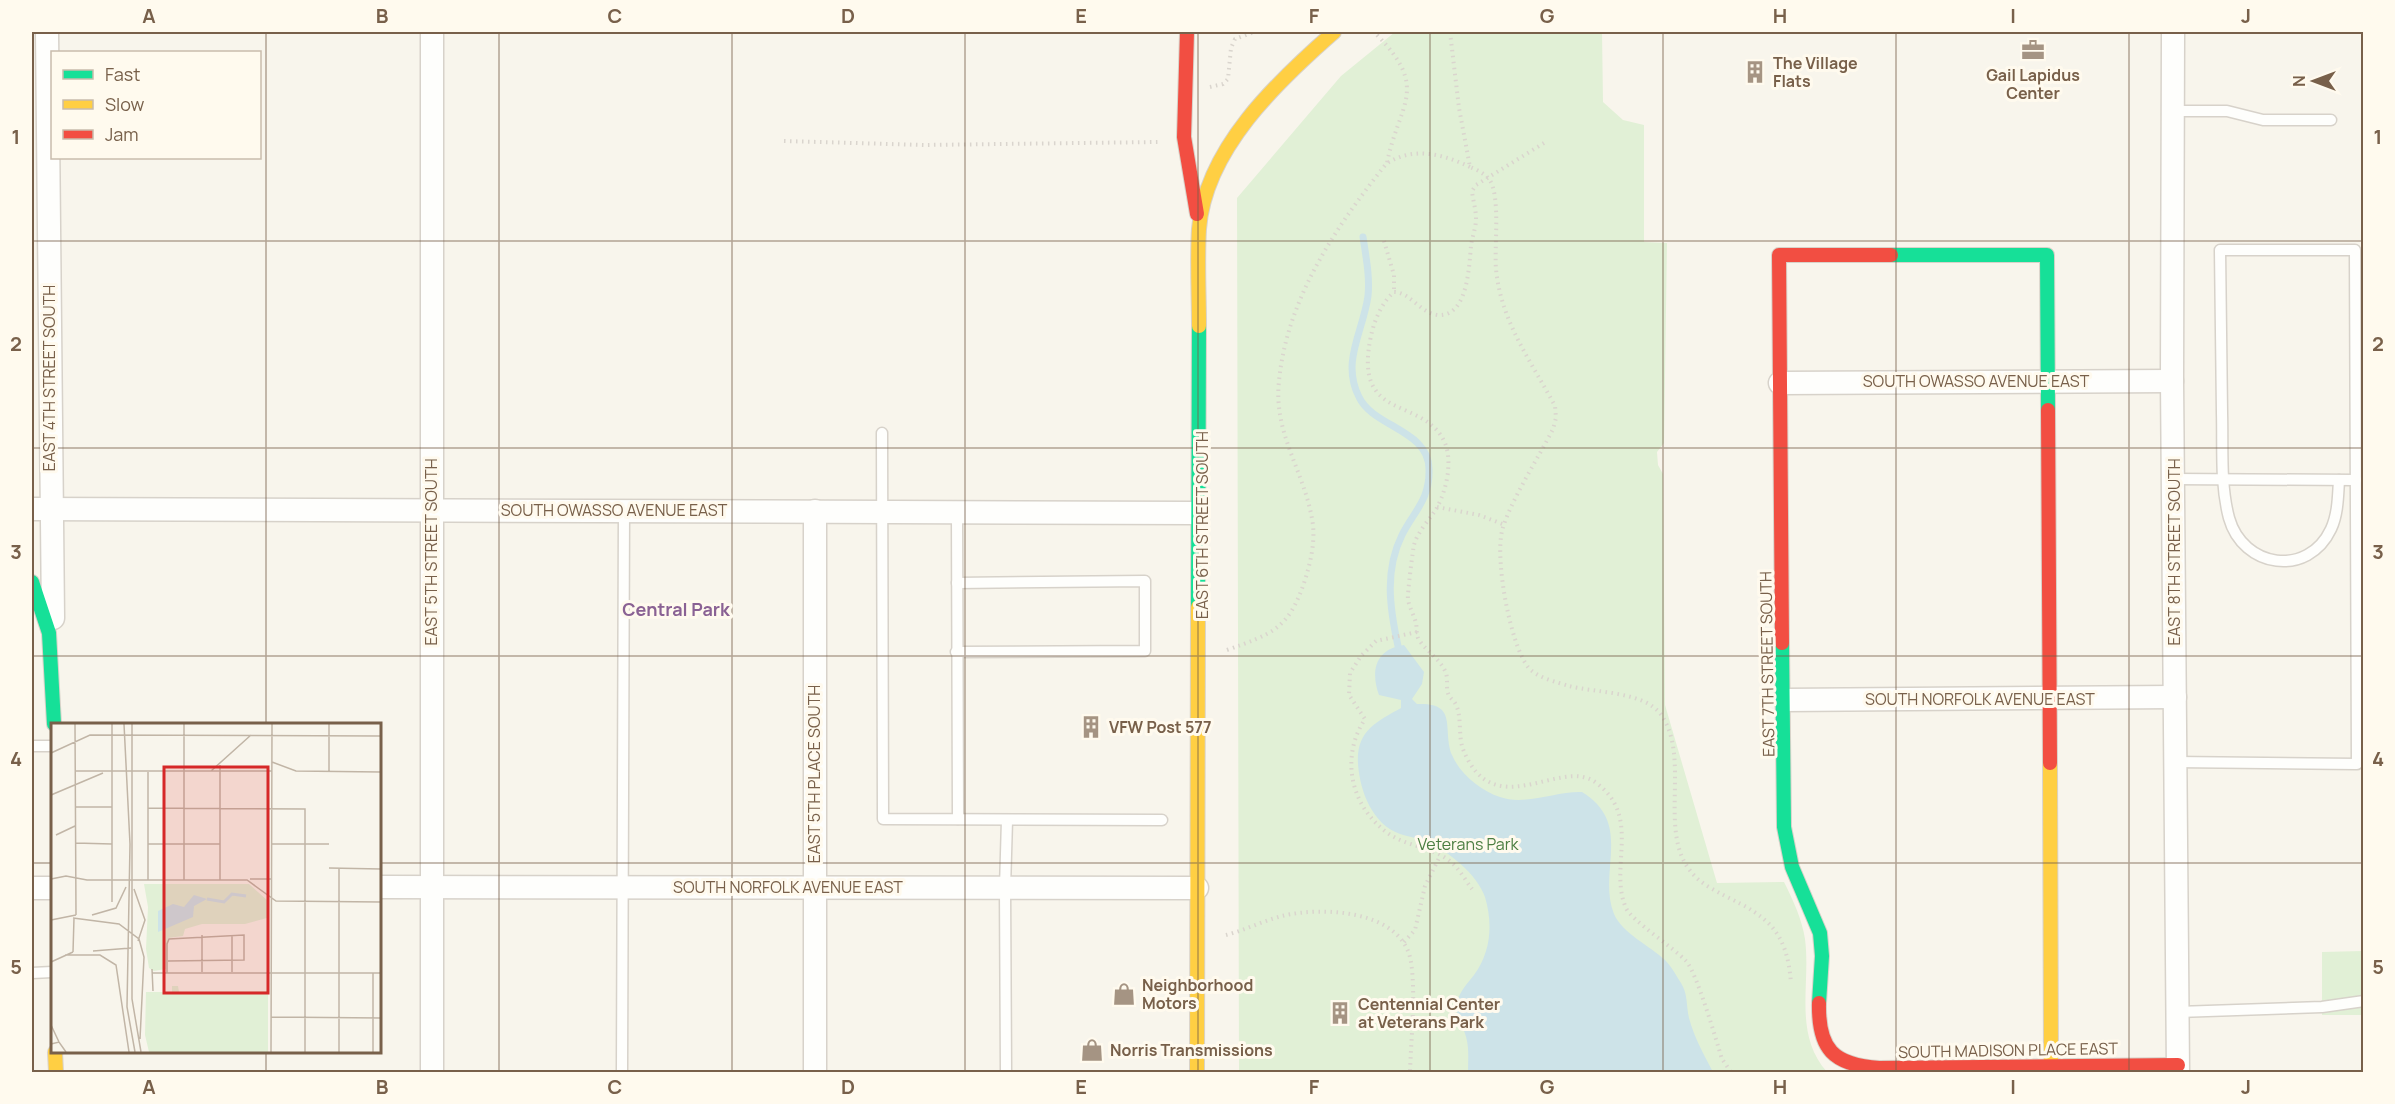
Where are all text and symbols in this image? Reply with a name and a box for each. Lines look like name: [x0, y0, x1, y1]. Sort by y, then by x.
text: A: [142, 2, 156, 29]
text: B: [376, 2, 389, 29]
text: C: [608, 2, 622, 29]
text: D: [841, 2, 855, 29]
text: E: [1075, 2, 1087, 29]
text: F: [1309, 2, 1320, 29]
text: G: [1540, 2, 1555, 29]
text: H: [1773, 2, 1787, 29]
text: I: [2010, 2, 2016, 29]
text: J: [2241, 2, 2251, 29]
office icon: Gail Lapidus Center: [2020, 37, 2046, 63]
legend: [51, 51, 261, 159]
north arrow: [2284, 51, 2344, 111]
place label: The Village Flats: [1773, 52, 1858, 92]
building icon: The Village Flats: [1742, 59, 1768, 85]
text: Fast: [105, 62, 140, 86]
place label: Gail Lapidus Center: [1986, 64, 2080, 104]
text: N: [2288, 75, 2310, 87]
text: Slow: [105, 92, 145, 116]
text: Jam: [105, 122, 139, 146]
text: 1: [12, 123, 20, 150]
text: 1: [2374, 123, 2382, 150]
street label: EAST 4TH STREET SOUTH: [38, 285, 60, 471]
text: 2: [10, 330, 22, 357]
text: 2: [2372, 330, 2384, 357]
street label: SOUTH OWASSO AVENUE EAST: [1863, 370, 2090, 392]
street label: EAST 6TH STREET SOUTH: [1191, 431, 1213, 619]
street label: EAST 5TH STREET SOUTH: [420, 458, 442, 646]
street label: EAST 8TH STREET SOUTH: [2163, 458, 2185, 646]
street label: SOUTH OWASSO AVENUE EAST: [501, 499, 728, 521]
text: 3: [10, 538, 22, 565]
text: 3: [2372, 538, 2384, 565]
street label: EAST 7TH STREET SOUTH: [1754, 571, 1780, 757]
district label: Central Park: [622, 597, 731, 621]
street label: EAST 5TH PLACE SOUTH: [803, 685, 825, 863]
street label: SOUTH NORFOLK AVENUE EAST: [1865, 688, 2095, 710]
building icon: VFW Post 577: [1078, 714, 1104, 740]
place label: VFW Post 577: [1109, 716, 1212, 738]
inset map: [51, 723, 381, 1053]
text: 4: [10, 745, 22, 772]
text: 4: [2372, 745, 2384, 772]
park label: Veterans Park: [1418, 833, 1519, 855]
street label: SOUTH NORFOLK AVENUE EAST: [673, 876, 903, 898]
text: 5: [10, 953, 22, 980]
text: 5: [2372, 953, 2384, 980]
place label: Neighborhood Motors: [1142, 974, 1253, 1014]
shop icon: Neighborhood Motors: [1111, 981, 1137, 1007]
place label: Centennial Center at Veterans Park: [1358, 993, 1500, 1033]
building icon: Centennial Center at Veterans Park: [1327, 1000, 1353, 1026]
shop icon: Norris Transmissions: [1079, 1037, 1105, 1063]
street label: SOUTH MADISON PLACE EAST: [1898, 1037, 2119, 1063]
place label: Norris Transmissions: [1110, 1039, 1273, 1061]
text: A: [142, 1073, 156, 1100]
text: B: [376, 1073, 389, 1100]
text: C: [608, 1073, 622, 1100]
text: D: [841, 1073, 855, 1100]
text: E: [1075, 1073, 1087, 1100]
text: F: [1309, 1073, 1320, 1100]
text: G: [1540, 1073, 1555, 1100]
text: H: [1773, 1073, 1787, 1100]
text: I: [2010, 1073, 2016, 1100]
text: J: [2241, 1073, 2251, 1100]

